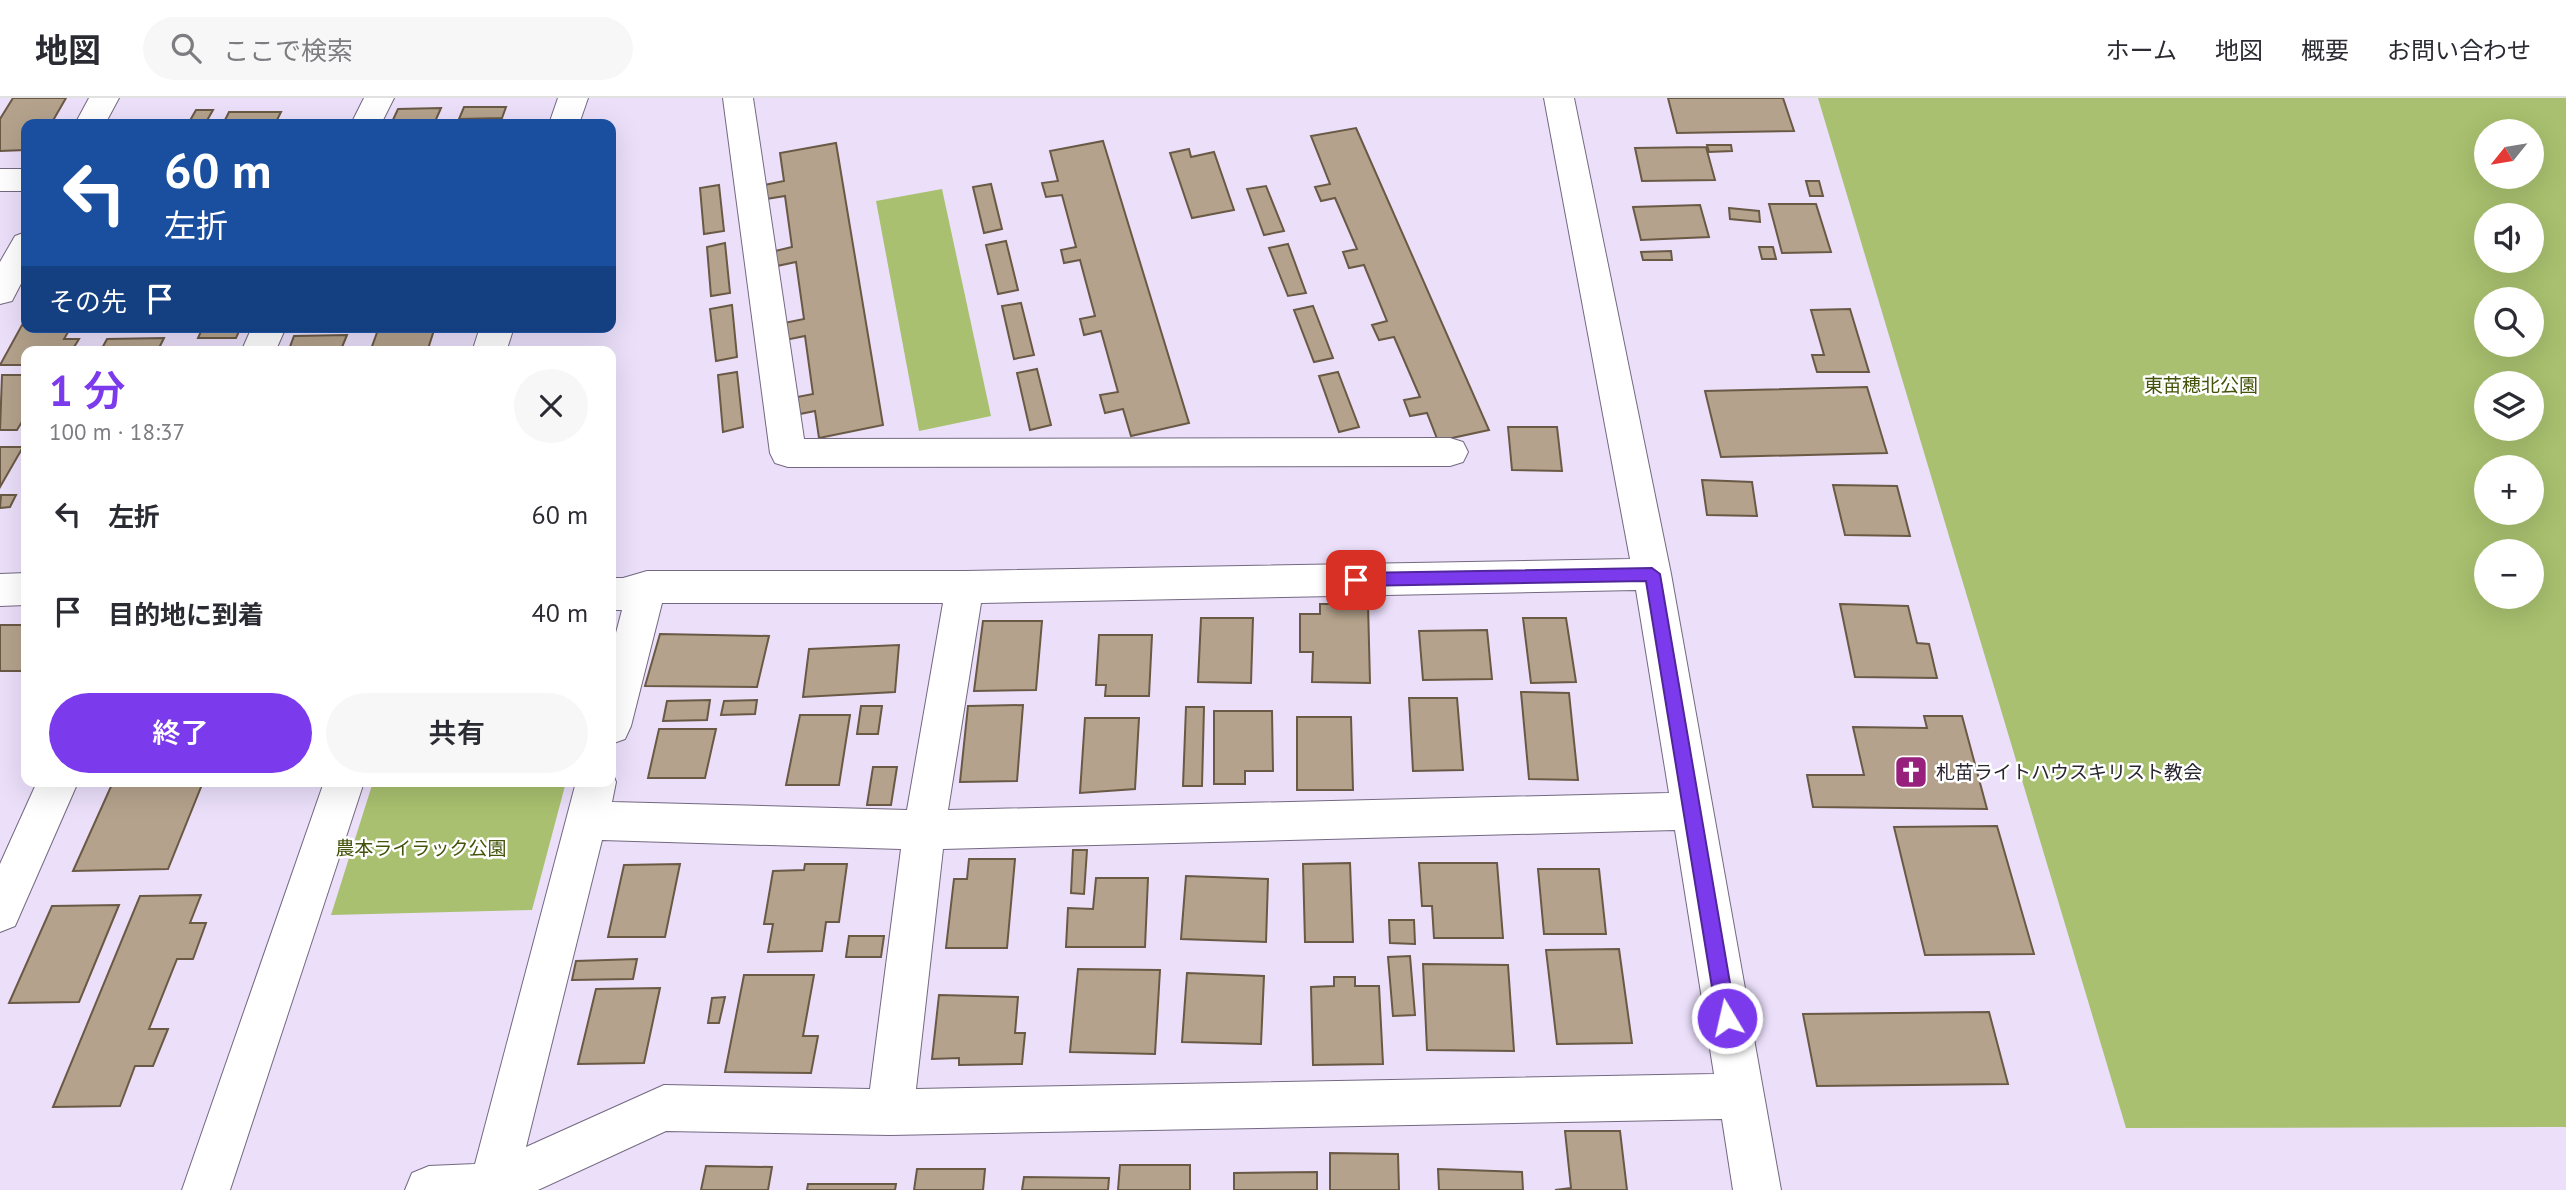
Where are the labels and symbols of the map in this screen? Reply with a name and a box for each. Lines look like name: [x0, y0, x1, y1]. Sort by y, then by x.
north arrow: [2474, 119, 2544, 189]
park label: 東苗穂北公園: [2144, 373, 2258, 397]
pin: [1326, 550, 1386, 610]
church icon: 札苗ライトハウスキリスト教会: [1892, 753, 1930, 791]
place label: 札苗ライトハウスキリスト教会: [1936, 760, 2202, 784]
park label: 農本ライラック公園: [335, 836, 507, 860]
position arrow: [1690, 981, 1764, 1055]

